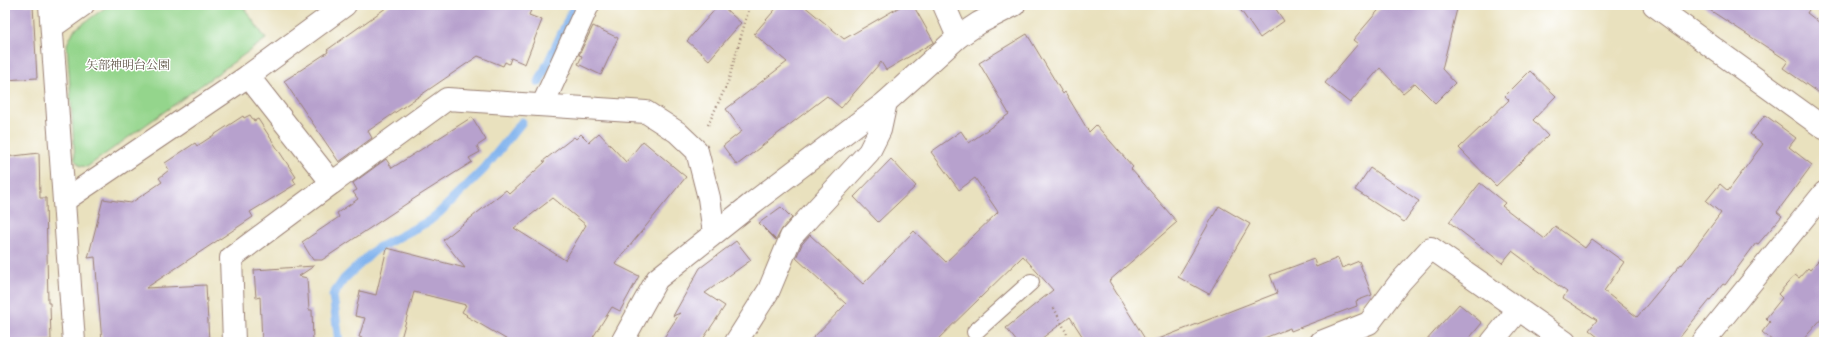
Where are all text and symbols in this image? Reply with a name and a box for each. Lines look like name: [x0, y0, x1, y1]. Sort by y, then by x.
park label: 矢部神明台公園: [86, 56, 170, 73]

